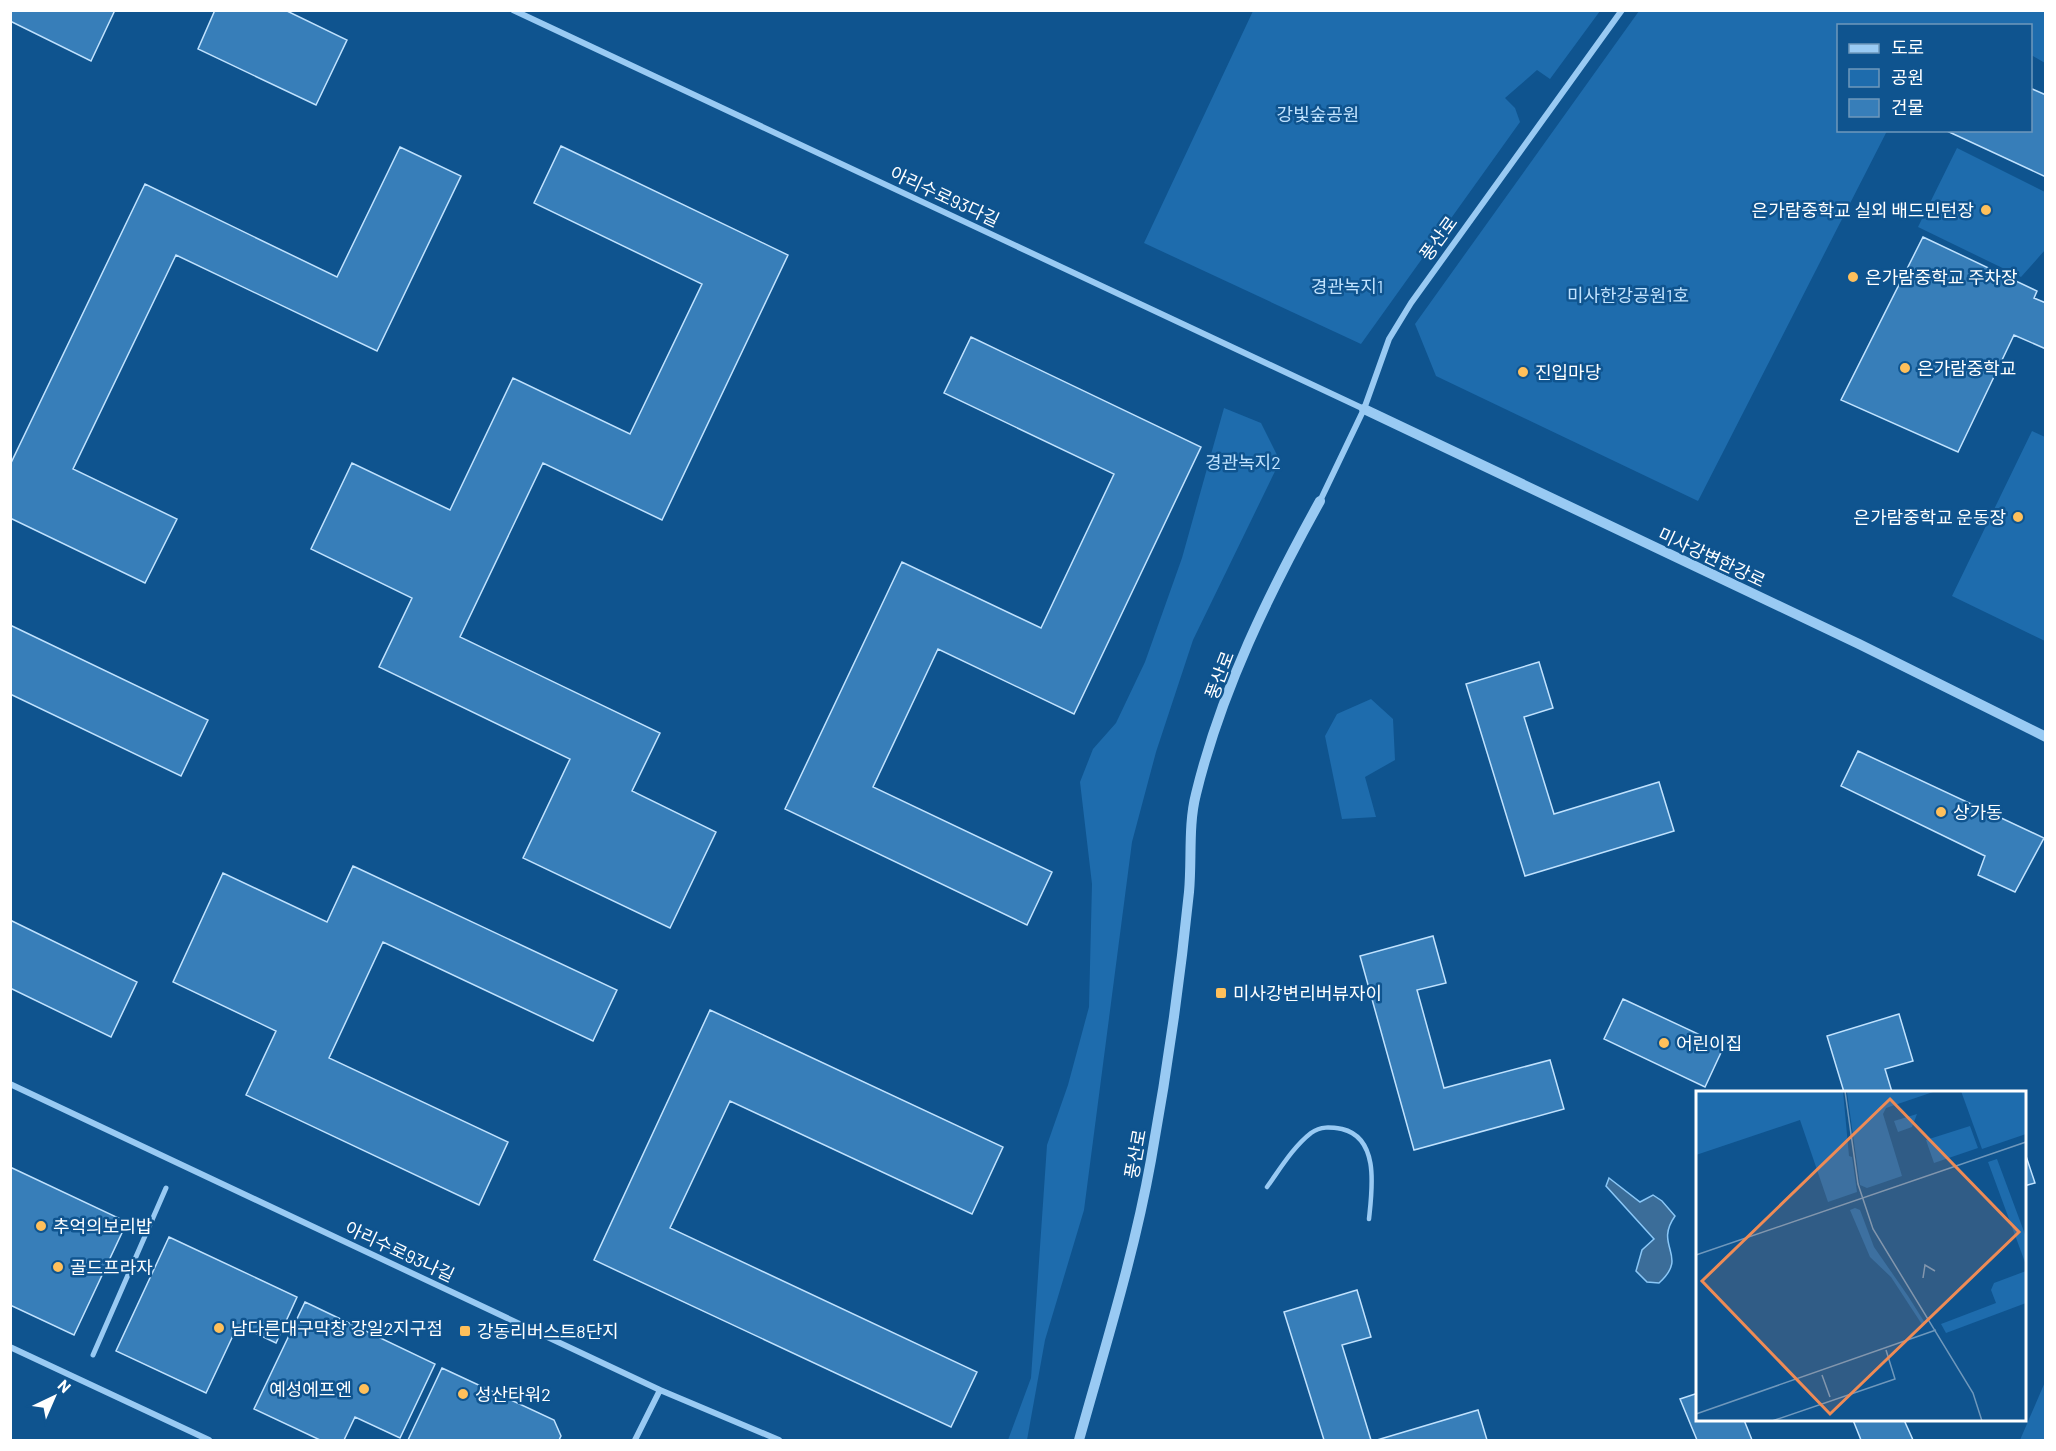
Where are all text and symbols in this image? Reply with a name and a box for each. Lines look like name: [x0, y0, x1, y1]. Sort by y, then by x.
legend: [1837, 24, 2032, 132]
text: 도로: [1891, 36, 1924, 58]
text: 공원: [1891, 66, 1924, 88]
text: 건물: [1891, 96, 1924, 118]
park label: 강빛숲공원: [1277, 103, 1359, 125]
street label: 아리수로93다길: [887, 161, 1003, 231]
place label: 은가람중학교 실외 배드민턴장: [1752, 199, 1974, 221]
marker: 은가람중학교 실외 배드민턴장: [1979, 203, 1993, 217]
street label: 풍산로: [1414, 211, 1462, 265]
place label: 은가람중학교 주차장: [1865, 266, 2018, 288]
marker: 은가람중학교 주차장: [1846, 270, 1860, 284]
park label: 경관녹지1: [1311, 275, 1383, 297]
park label: 미사한강공원1호: [1567, 284, 1689, 306]
place label: 은가람중학교: [1917, 357, 2016, 379]
place label: 진입마당: [1535, 361, 1601, 383]
marker: 은가람중학교: [1898, 361, 1912, 375]
marker: 진입마당: [1516, 365, 1530, 379]
park label: 경관녹지2: [1205, 451, 1281, 473]
place label: 은가람중학교 운동장: [1853, 506, 2006, 528]
marker: 은가람중학교 운동장: [2011, 510, 2025, 524]
street label: 미사강변한강로: [1655, 523, 1769, 591]
street label: 풍산로: [1200, 648, 1238, 702]
place label: 상가동: [1953, 801, 2003, 823]
marker: 상가동: [1934, 805, 1948, 819]
place label: 미사강변리버뷰자이: [1233, 982, 1382, 1004]
marker: 미사강변리버뷰자이: [1214, 986, 1228, 1000]
place label: 어린이집: [1676, 1032, 1742, 1054]
marker: 어린이집: [1657, 1036, 1671, 1050]
inset map: [1696, 1091, 2026, 1421]
street label: 풍산로: [1120, 1128, 1150, 1180]
place label: 추억의보리밥: [53, 1215, 152, 1237]
street label: 아리수로93나길: [342, 1216, 458, 1286]
marker: 추억의보리밥: [34, 1219, 48, 1233]
place label: 골드프라자: [70, 1256, 153, 1278]
marker: 골드프라자: [51, 1260, 65, 1274]
place label: 남다른대구막창 강일2지구점: [231, 1317, 443, 1339]
place label: 강동리버스트8단지: [477, 1320, 619, 1342]
marker: 남다른대구막창 강일2지구점: [212, 1321, 226, 1335]
marker: 강동리버스트8단지: [458, 1324, 472, 1338]
north arrow: [24, 1367, 84, 1427]
text: N: [54, 1375, 75, 1396]
place label: 예성에프엔: [269, 1378, 352, 1400]
marker: 예성에프엔: [357, 1382, 371, 1396]
place label: 성산타워2: [475, 1383, 551, 1405]
marker: 성산타워2: [456, 1387, 470, 1401]

